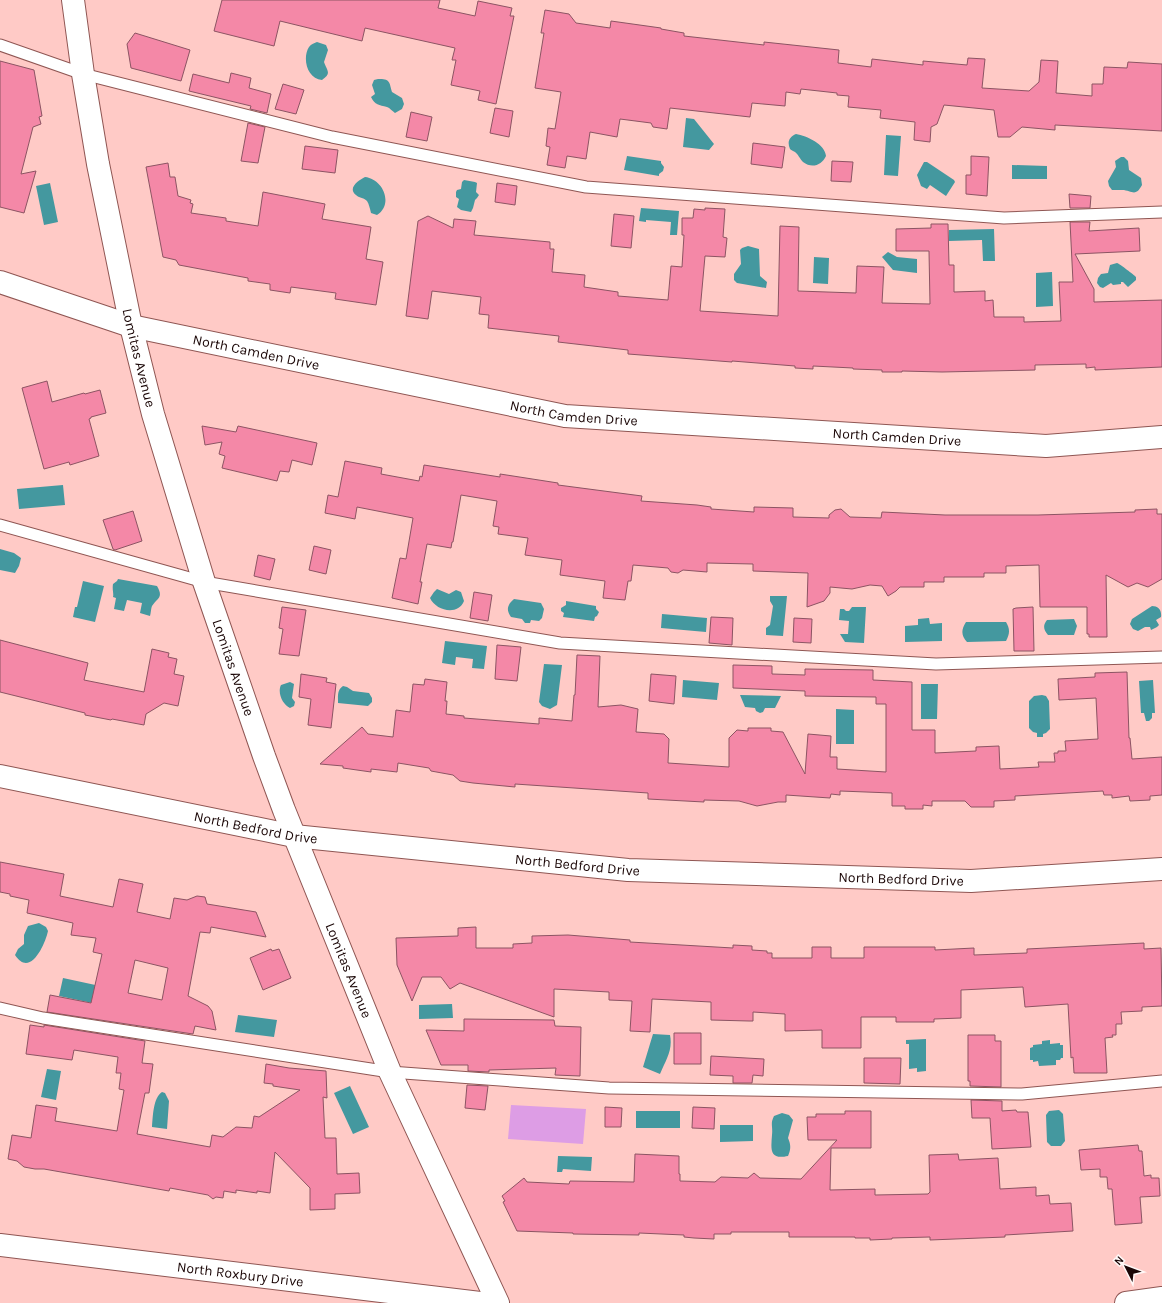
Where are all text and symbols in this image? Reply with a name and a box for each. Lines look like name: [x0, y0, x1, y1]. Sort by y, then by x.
street label: Lomitas Avenue: [119, 307, 159, 409]
street label: North Camden Drive: [191, 331, 321, 373]
street label: North Camden Drive: [509, 396, 638, 429]
street label: North Camden Drive: [832, 424, 962, 449]
street label: Lomitas Avenue: [209, 617, 258, 718]
street label: North Bedford Drive: [193, 807, 318, 847]
street label: North Bedford Drive: [514, 850, 640, 879]
street label: North Bedford Drive: [838, 868, 964, 889]
street label: Lomitas Avenue: [322, 920, 376, 1020]
north arrow: [1106, 1247, 1146, 1287]
text: N: [1111, 1253, 1126, 1268]
street label: North Roxbury Drive: [176, 1258, 304, 1290]

